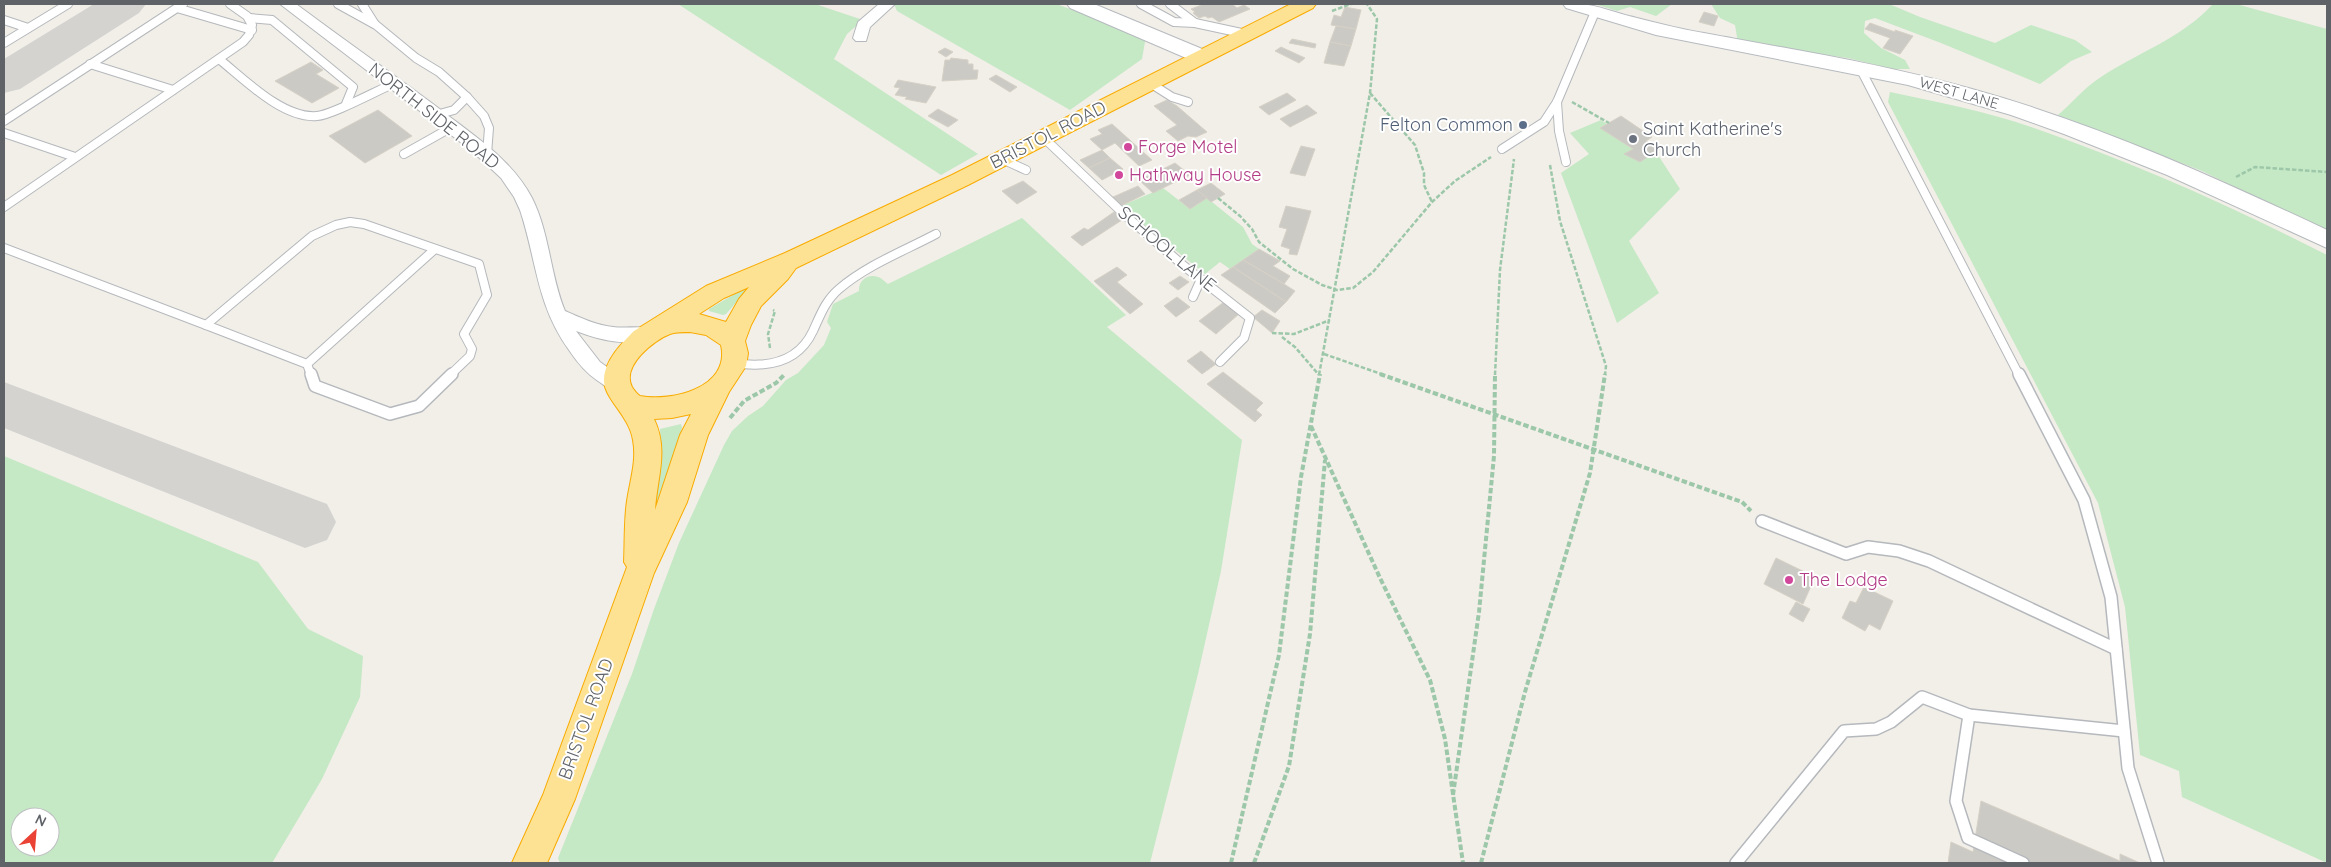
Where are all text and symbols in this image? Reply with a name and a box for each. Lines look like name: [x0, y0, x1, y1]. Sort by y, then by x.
street label: NORTH SIDE ROAD: [364, 57, 505, 174]
street label: WEST LANE: [1917, 72, 2001, 113]
street label: BRISTOL ROAD: [986, 95, 1110, 174]
place label: Felton Common: [1380, 113, 1513, 136]
place label: Saint Katherine's Church: [1643, 117, 1782, 161]
marker: Felton Common: [1517, 119, 1529, 131]
marker: Saint Katherine's Church: [1627, 133, 1639, 145]
place label: Forge Motel: [1138, 135, 1238, 158]
marker: Forge Motel: [1122, 141, 1134, 153]
place label: Hathway House: [1129, 163, 1262, 186]
marker: Hathway House: [1113, 169, 1125, 181]
street label: SCHOOL LANE: [1113, 201, 1221, 296]
place label: The Lodge: [1799, 568, 1888, 591]
marker: The Lodge: [1783, 574, 1795, 586]
street label: BRISTOL ROAD: [553, 655, 618, 783]
north arrow: [10, 807, 60, 857]
text: N: [32, 810, 49, 831]

